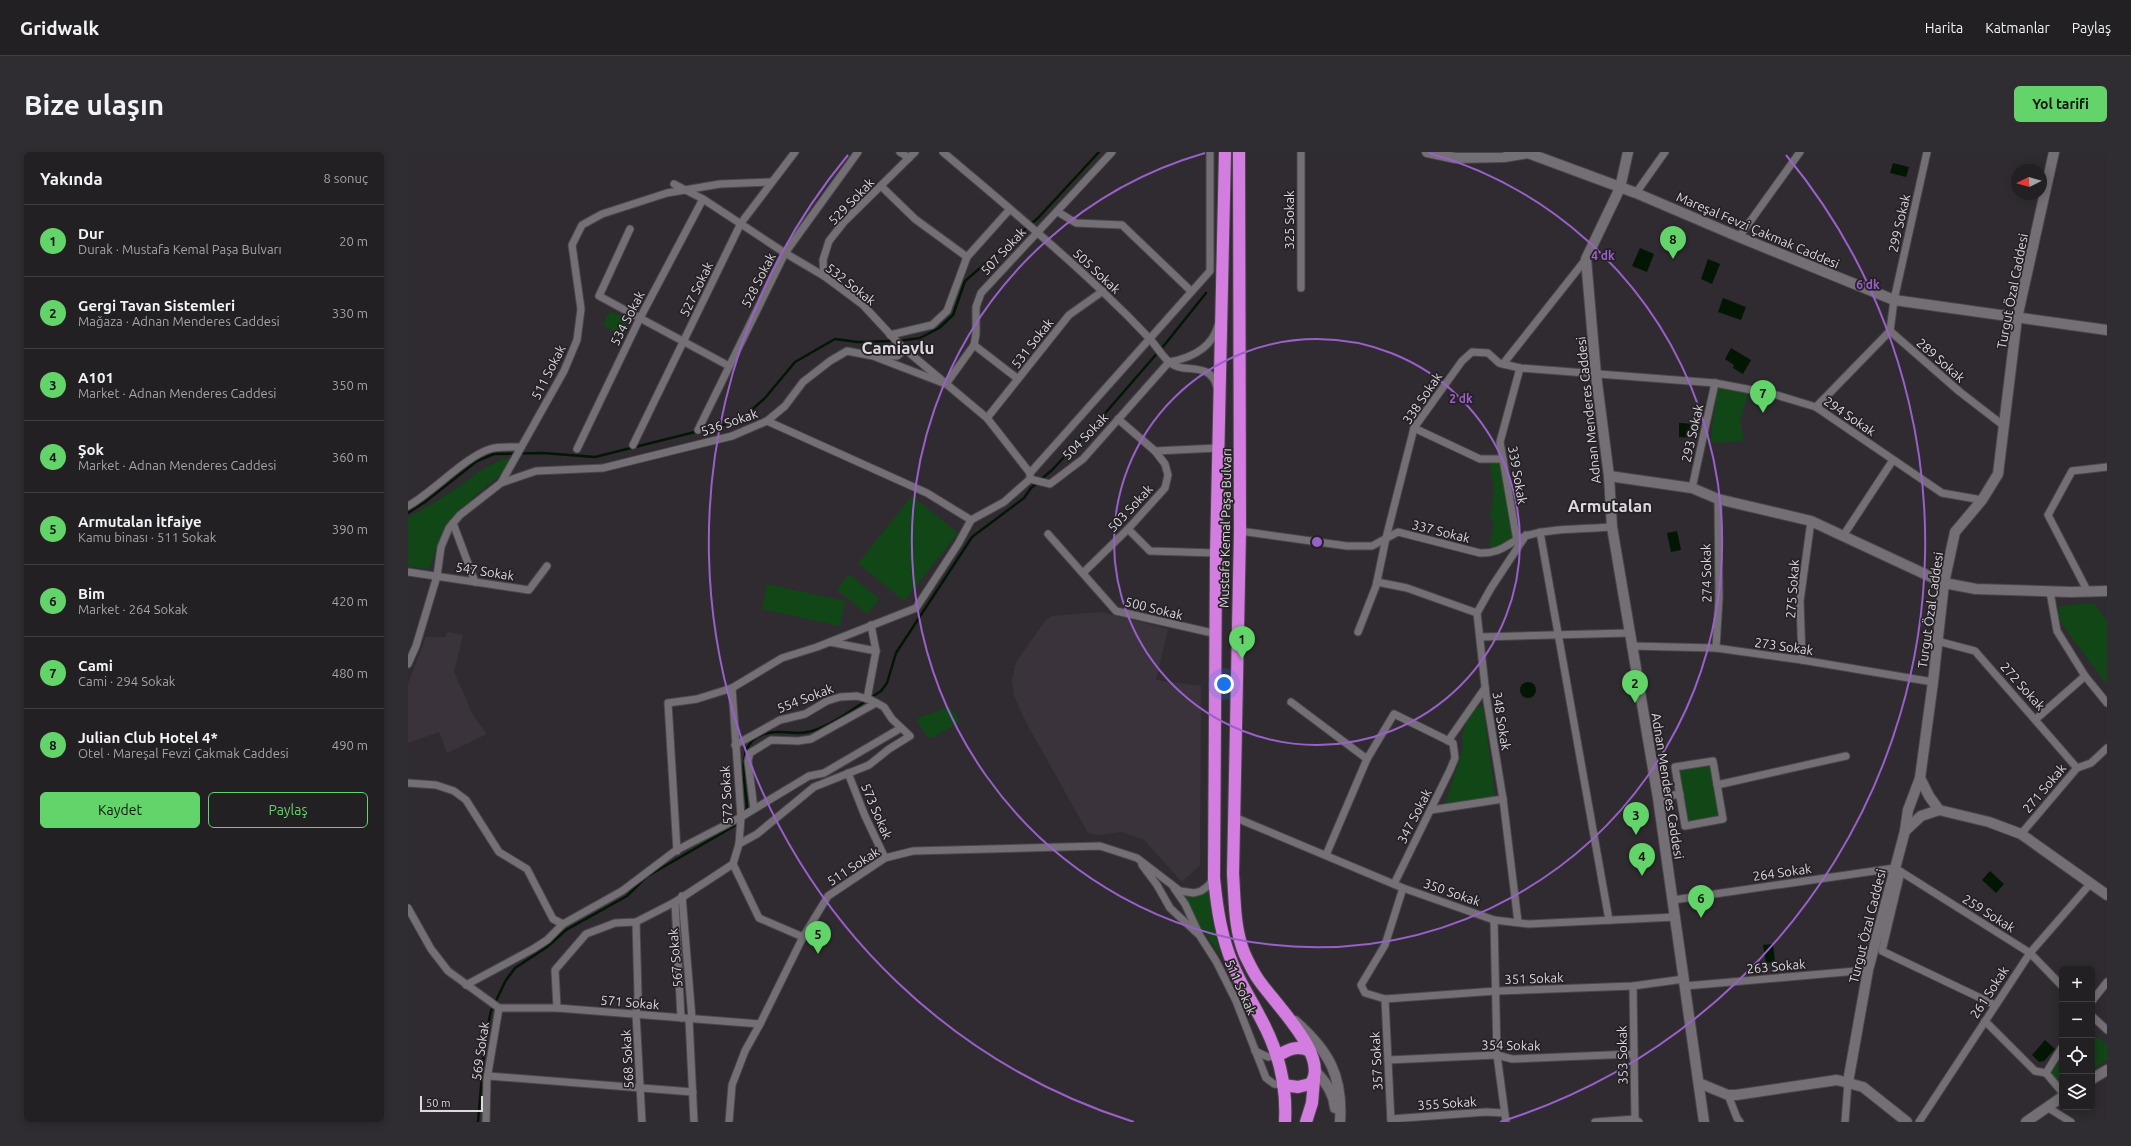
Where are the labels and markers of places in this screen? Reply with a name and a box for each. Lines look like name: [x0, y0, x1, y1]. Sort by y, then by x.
pin: 8: [1660, 226, 1686, 259]
pin: 7: [1750, 380, 1776, 413]
centre of rings: [1310, 535, 1324, 549]
pin: 1: [1229, 626, 1255, 659]
pin: 2: [1622, 670, 1648, 703]
pin: 3: [1623, 802, 1649, 835]
pin: 4: [1629, 843, 1655, 876]
pin: 6: [1688, 885, 1714, 918]
pin: 5: [805, 921, 831, 954]

